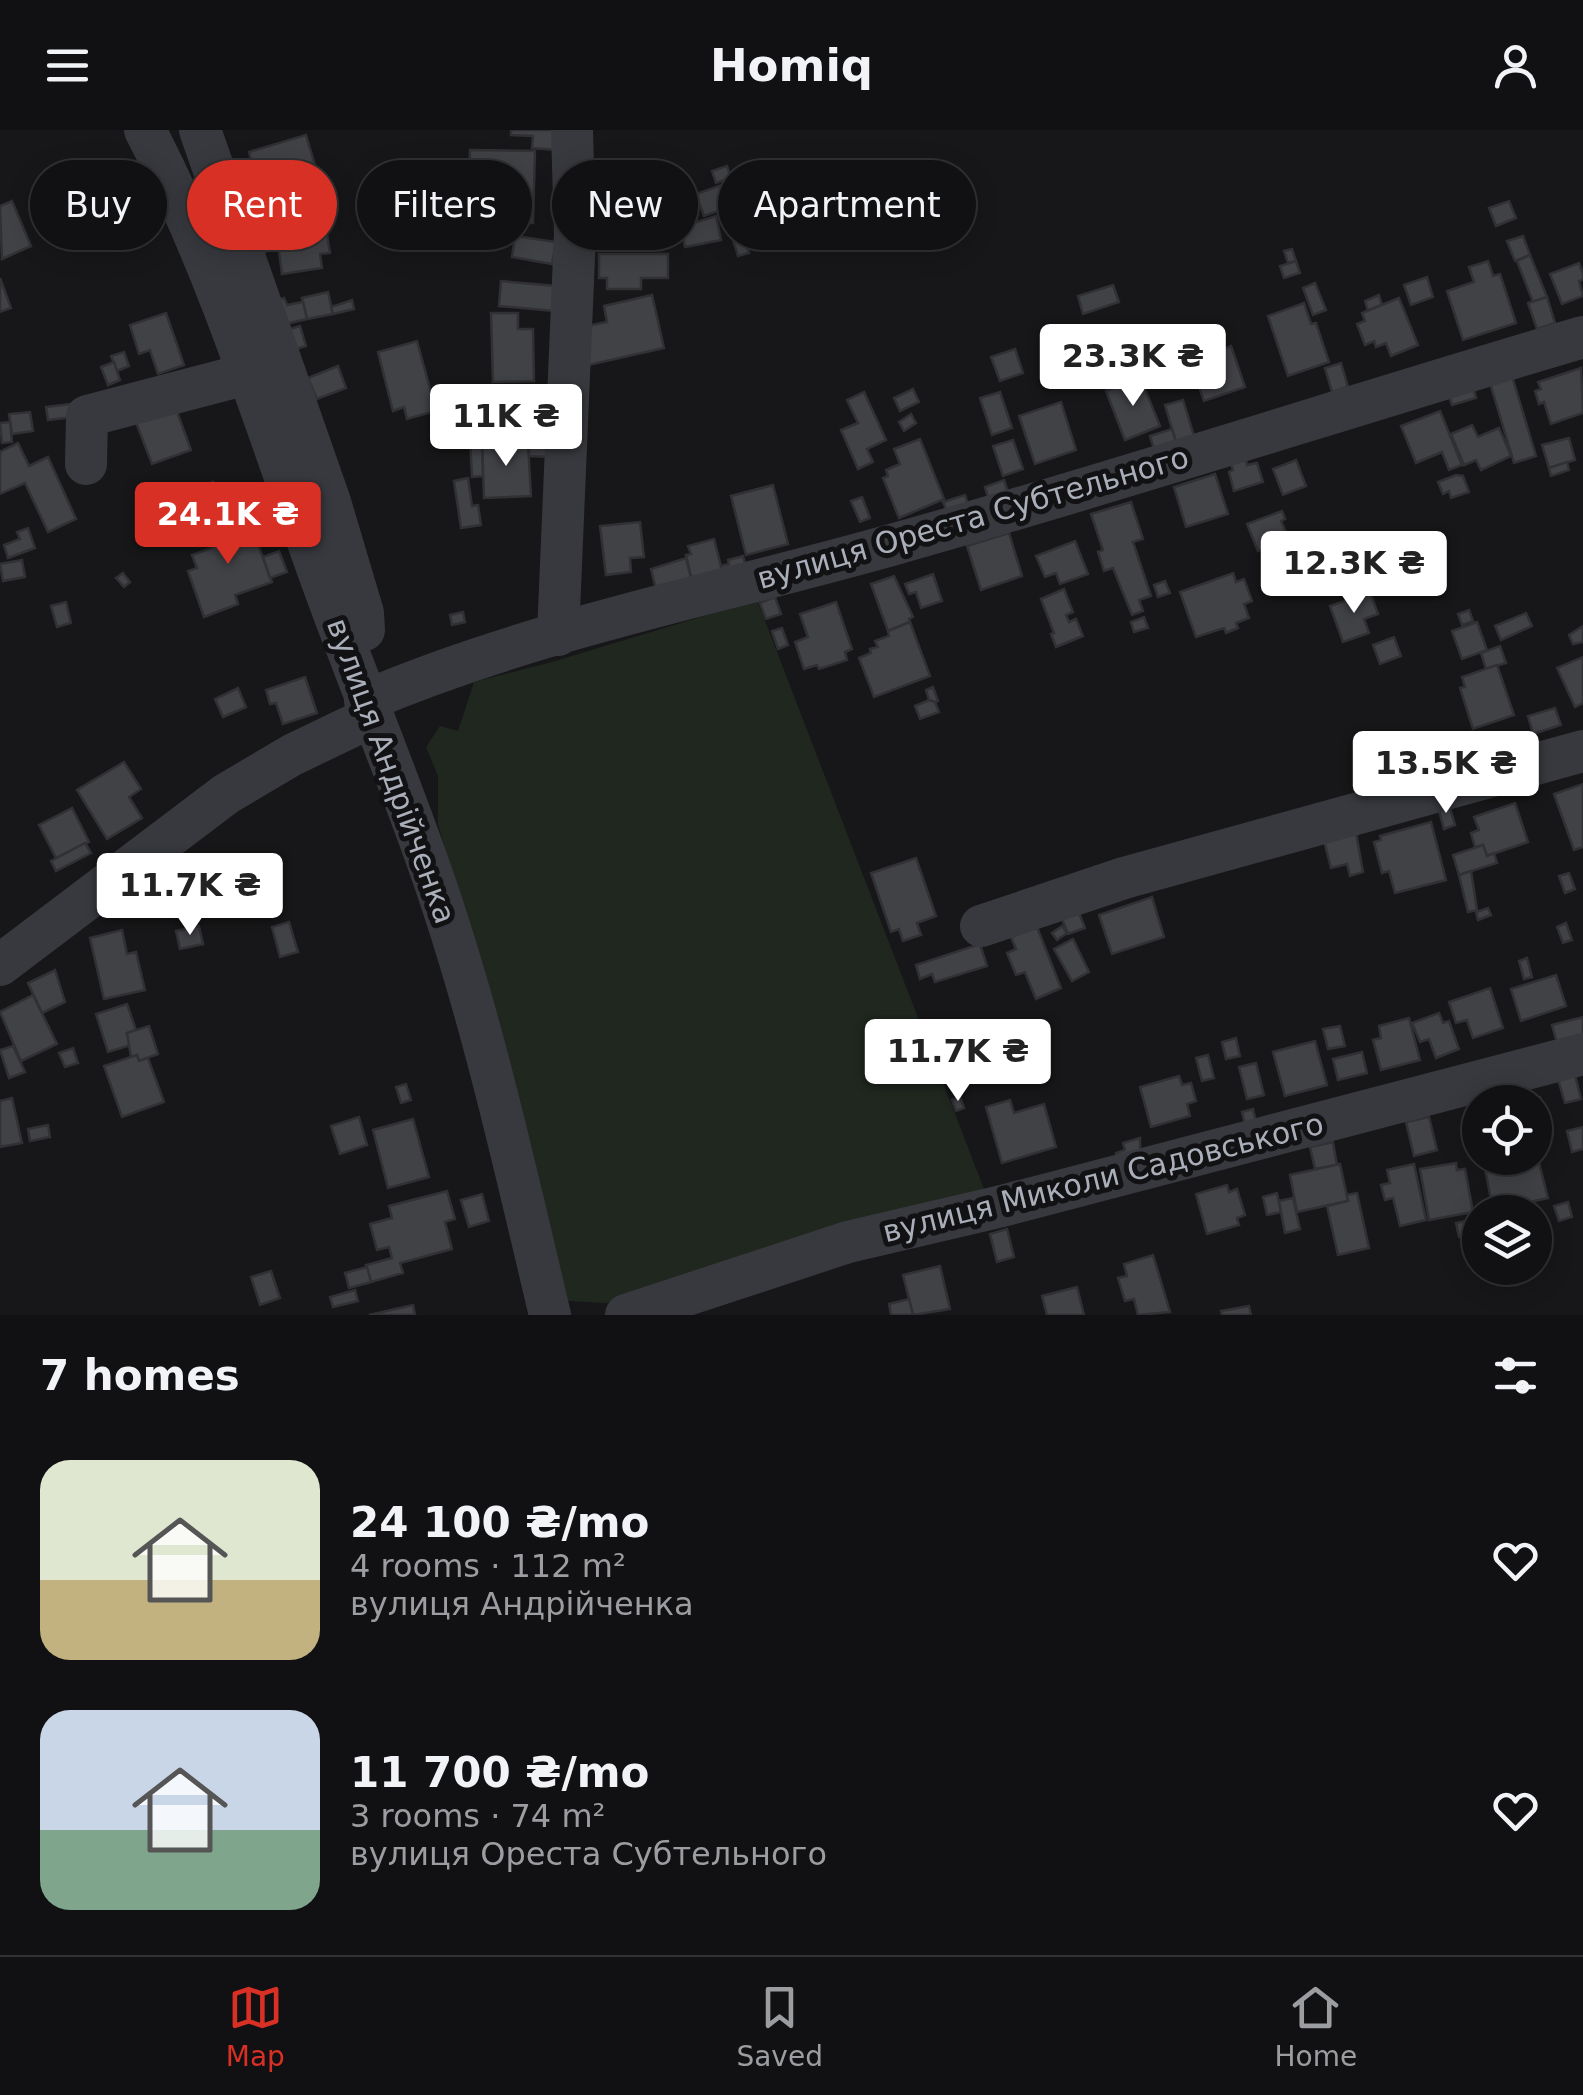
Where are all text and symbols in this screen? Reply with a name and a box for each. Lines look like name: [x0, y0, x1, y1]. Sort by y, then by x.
icon: menu: [40, 38, 95, 93]
icon: person: [1488, 38, 1543, 93]
text: Homiq: [710, 39, 873, 92]
chip: Buy: [30, 160, 167, 250]
chip: Rent: [187, 160, 337, 250]
chip: Filters: [357, 160, 532, 250]
chip: New: [552, 160, 698, 250]
chip: Apartment: [718, 160, 976, 250]
pin: 23.3K ₴: [1041, 324, 1225, 409]
text: 23.3K ₴: [1062, 337, 1204, 375]
pin: 11K ₴: [436, 384, 576, 469]
text: 11K ₴: [452, 397, 560, 435]
street label: вулиця Ореста Субтельного: [753, 439, 1193, 596]
pin: 24.1K ₴: [136, 482, 320, 567]
text: 24.1K ₴: [157, 495, 299, 533]
pin: 12.3K ₴: [1262, 531, 1446, 616]
text: 12.3K ₴: [1283, 544, 1425, 582]
street label: вулиця Андрійченка: [320, 613, 463, 928]
pin: 13.5K ₴: [1354, 731, 1538, 816]
text: 13.5K ₴: [1375, 744, 1517, 782]
pin: 11.7K ₴: [98, 853, 282, 938]
text: 11.7K ₴: [119, 866, 261, 904]
pin: 11.7K ₴: [866, 1019, 1050, 1104]
text: 11.7K ₴: [887, 1032, 1029, 1070]
map controls: [1462, 1085, 1552, 1285]
button: locate: [1462, 1085, 1552, 1175]
street label: вулиця Миколи Садовського: [879, 1106, 1327, 1249]
button: layers: [1462, 1195, 1552, 1285]
icon: filters: [1488, 1348, 1543, 1403]
text: 7 homes: [40, 1351, 240, 1400]
text: 24 100 ₴/mo: [350, 1498, 649, 1547]
icon: home: [120, 1500, 240, 1620]
icon: heart: [1488, 1533, 1543, 1588]
text: 4 rooms · 112 m²: [350, 1547, 626, 1585]
text: вулиця Андрійченка: [350, 1585, 694, 1623]
text: 11 700 ₴/mo: [350, 1748, 649, 1797]
icon: home: [120, 1750, 240, 1870]
icon: heart: [1488, 1783, 1543, 1838]
text: 3 rooms · 74 m²: [350, 1797, 605, 1835]
text: вулиця Ореста Субтельного: [350, 1835, 827, 1873]
tab: Map: [226, 1980, 285, 2073]
tab: Saved: [736, 1980, 823, 2073]
tab: Home: [1275, 1980, 1357, 2073]

